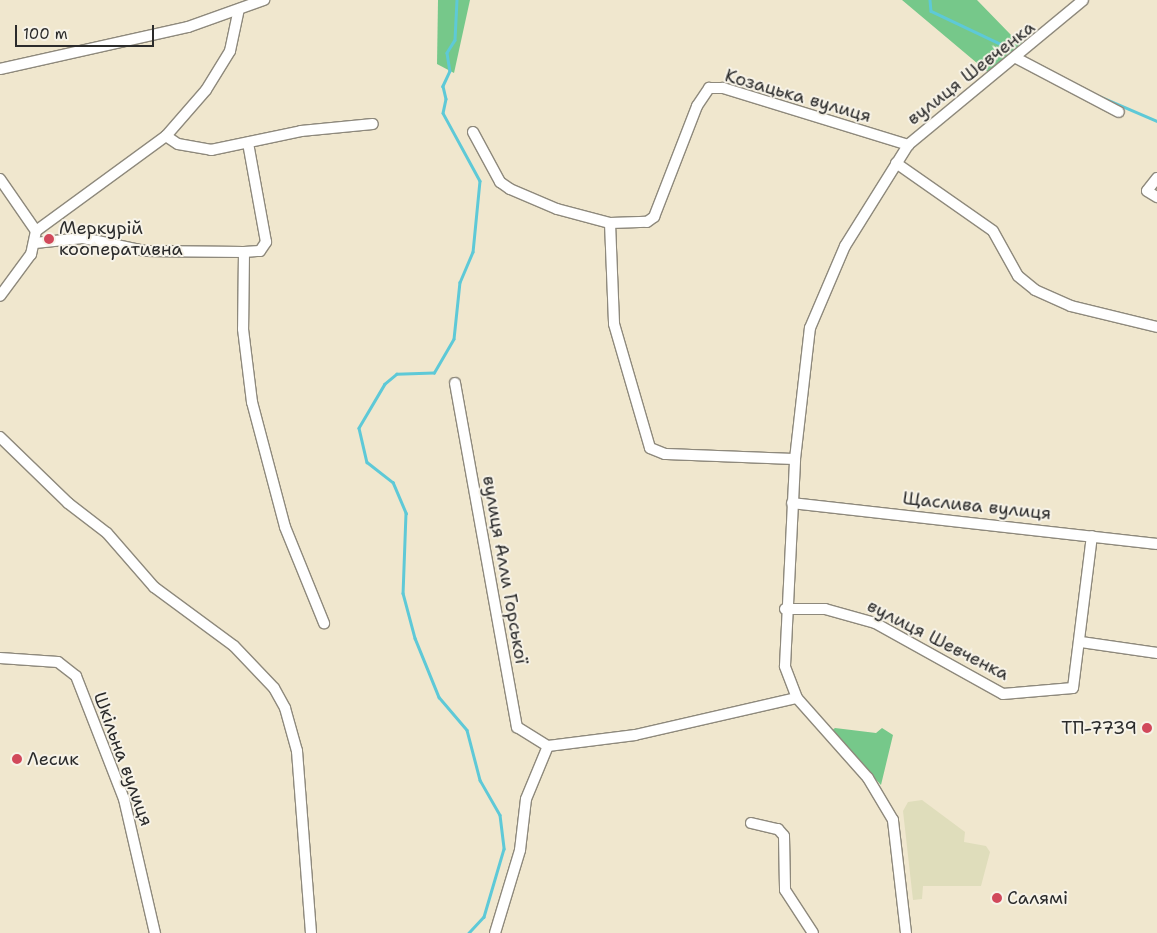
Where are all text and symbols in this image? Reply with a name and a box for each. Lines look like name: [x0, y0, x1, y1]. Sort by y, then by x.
scale bar: [18, 15, 156, 47]
street label: вулиця Шевченка: [903, 16, 1039, 130]
text: 100 m: [23, 24, 68, 44]
street label: Козацька вулиця: [722, 65, 874, 127]
place label: Меркурій кооперативна: [59, 218, 183, 260]
marker: Меркурій кооперативна: [43, 233, 55, 245]
street label: вулиця Алли Горської: [478, 474, 532, 666]
street label: Щаслива вулиця: [902, 487, 1052, 525]
street label: вулиця Шевченка: [864, 595, 1012, 685]
street label: Шкільна вулиця: [89, 689, 157, 829]
place label: ТП-7739: [1061, 717, 1137, 739]
marker: ТП-7739: [1141, 722, 1153, 734]
place label: Лесик: [27, 748, 79, 770]
marker: Лесик: [11, 753, 23, 765]
place label: Салямі: [1007, 887, 1068, 909]
marker: Салямі: [991, 892, 1003, 904]

